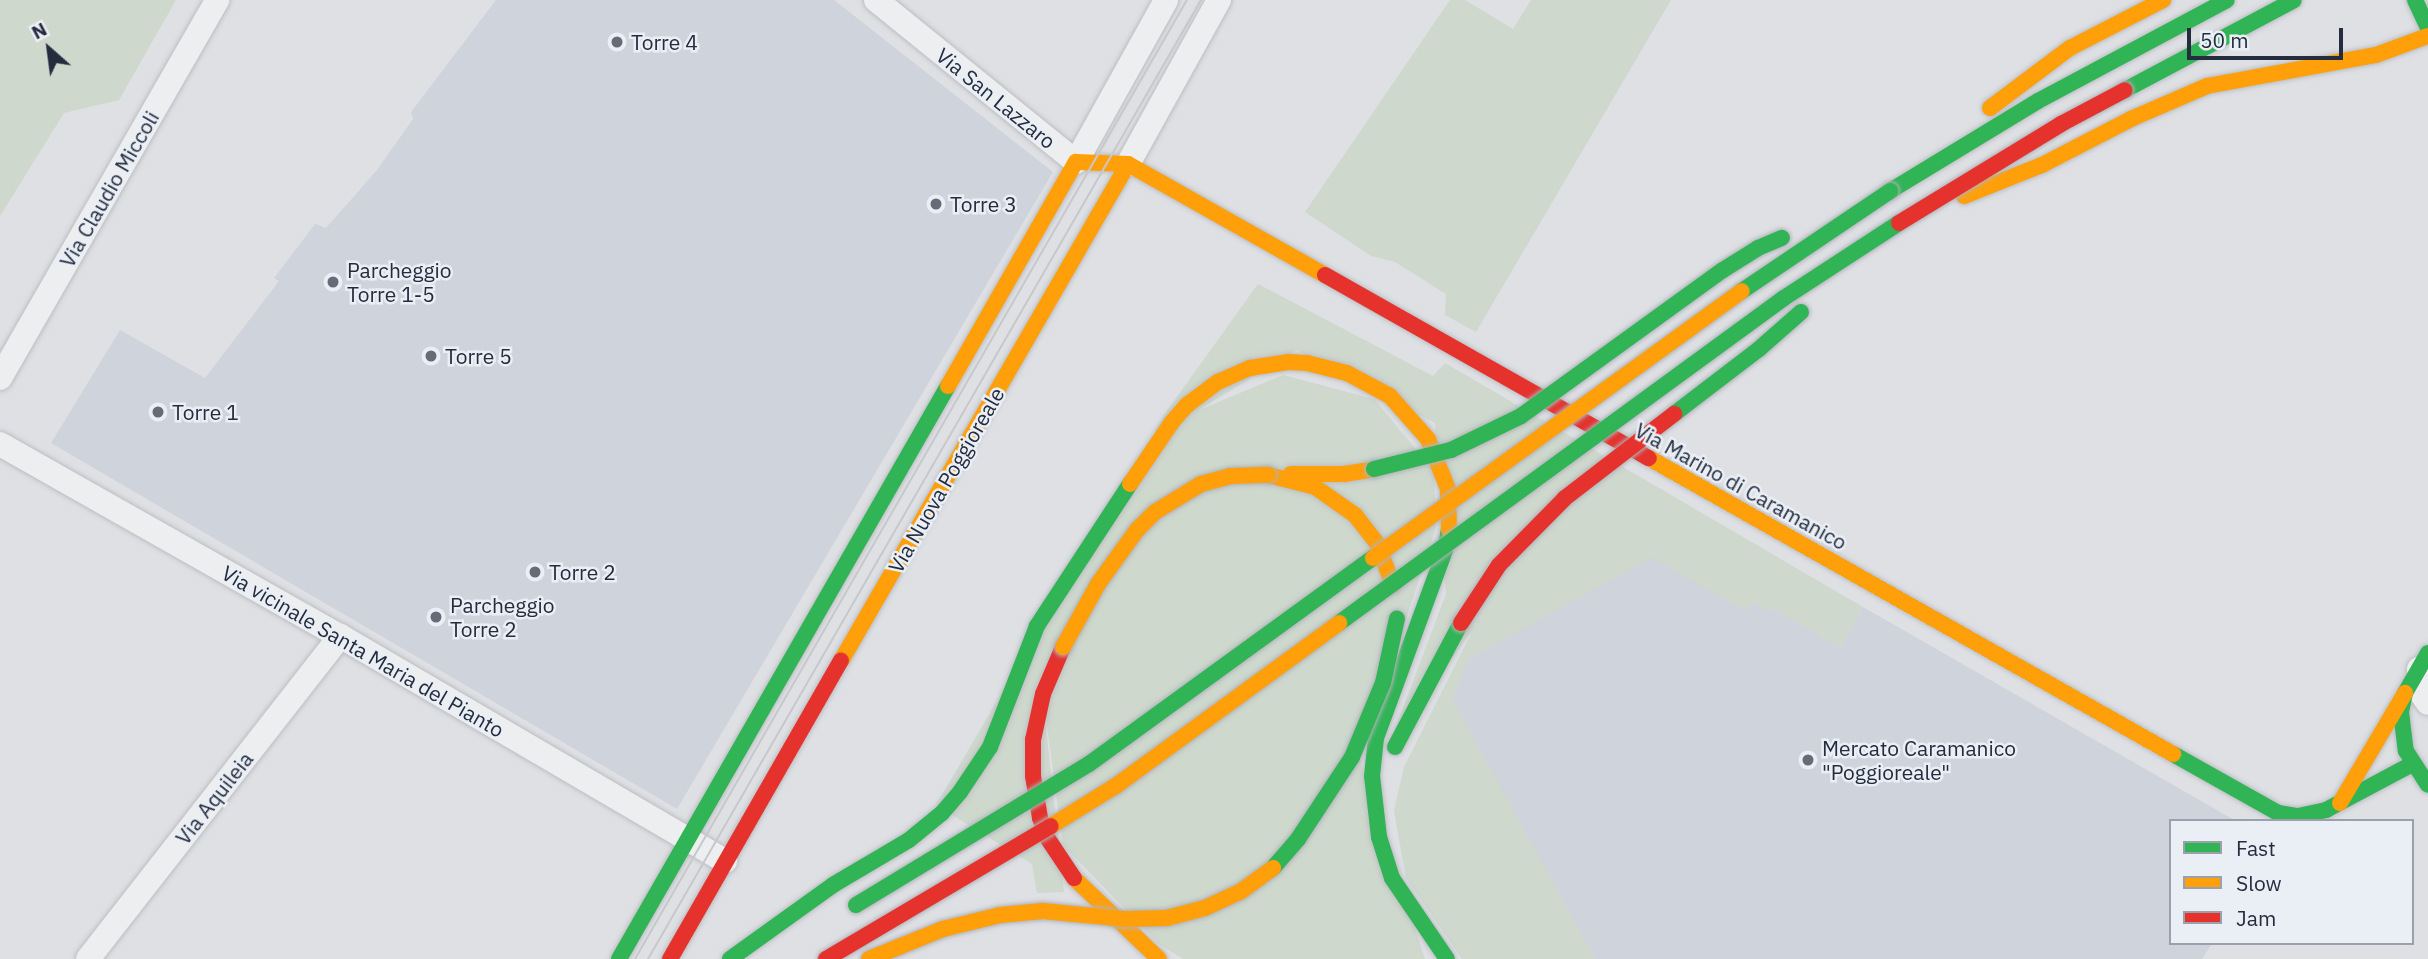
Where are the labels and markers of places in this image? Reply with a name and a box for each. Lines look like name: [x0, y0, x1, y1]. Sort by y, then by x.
place label: Torre 4: [631, 29, 698, 55]
marker: Torre 4: [609, 34, 625, 50]
place label: Torre 3: [950, 191, 1017, 217]
marker: Torre 3: [928, 196, 944, 212]
place label: Parcheggio Torre 1-5: [347, 257, 452, 307]
marker: Parcheggio Torre 1-5: [325, 274, 341, 290]
place label: Torre 5: [445, 343, 512, 369]
marker: Torre 5: [423, 348, 439, 364]
place label: Torre 1: [172, 399, 239, 425]
marker: Torre 1: [150, 404, 166, 420]
place label: Torre 2: [549, 559, 616, 585]
marker: Torre 2: [527, 564, 543, 580]
place label: Parcheggio Torre 2: [450, 592, 555, 642]
marker: Parcheggio Torre 2: [428, 609, 444, 625]
place label: Mercato Caramanico "Poggioreale": [1822, 735, 2016, 785]
marker: Mercato Caramanico "Poggioreale": [1800, 752, 1816, 768]

